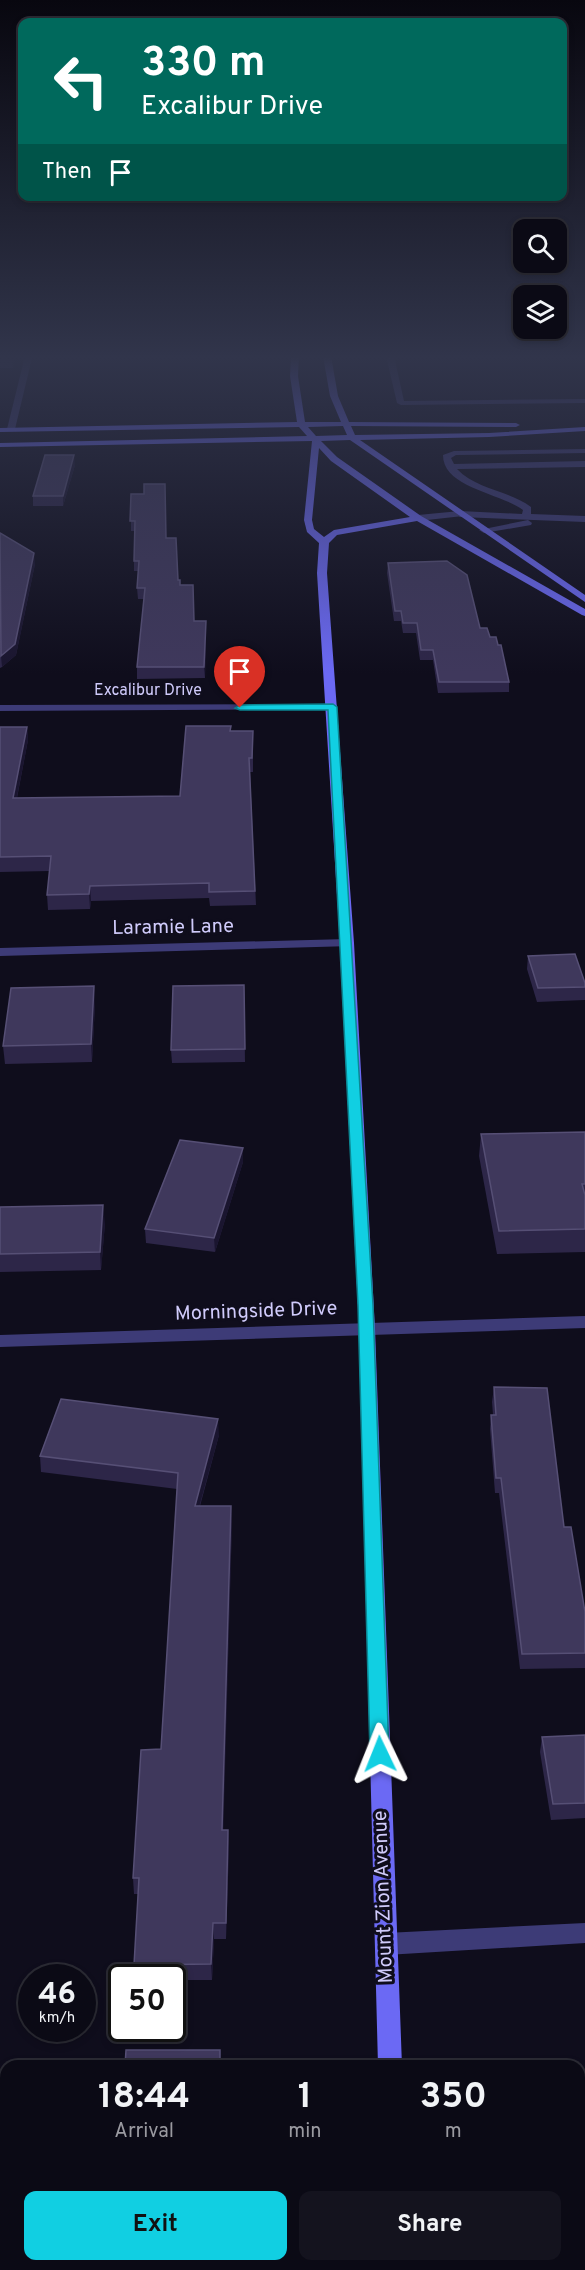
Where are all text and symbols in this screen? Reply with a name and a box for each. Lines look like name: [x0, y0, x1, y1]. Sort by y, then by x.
text: 330 m: [141, 38, 266, 91]
icon: left: [42, 42, 120, 120]
text: Excalibur Drive: [141, 90, 323, 124]
icon: arrive: [104, 156, 137, 189]
text: Then: [42, 159, 92, 186]
map controls: [513, 219, 567, 339]
button: search: [513, 219, 567, 273]
button: layers: [513, 285, 567, 339]
pin: [214, 646, 265, 708]
icon: arrive: [223, 655, 256, 688]
street label: Excalibur Drive: [94, 681, 202, 701]
street label: Laramie Lane: [112, 914, 234, 942]
street label: Morningside Drive: [174, 1296, 338, 1328]
position arrow: [348, 1722, 412, 1786]
street label: Mount Zion Avenue: [368, 1810, 400, 1984]
speed limit sign: 50: [108, 1964, 186, 2042]
text: 46: [38, 1977, 76, 2014]
text: km/h: [39, 2009, 75, 2028]
text: 18:44: [98, 2075, 190, 2121]
text: 1: [298, 2075, 312, 2121]
text: 350: [420, 2075, 487, 2121]
text: Arrival: [114, 2119, 174, 2145]
text: min: [288, 2119, 322, 2145]
text: m: [445, 2119, 462, 2145]
button: Exit: [24, 2191, 287, 2260]
button: Share: [299, 2191, 561, 2260]

